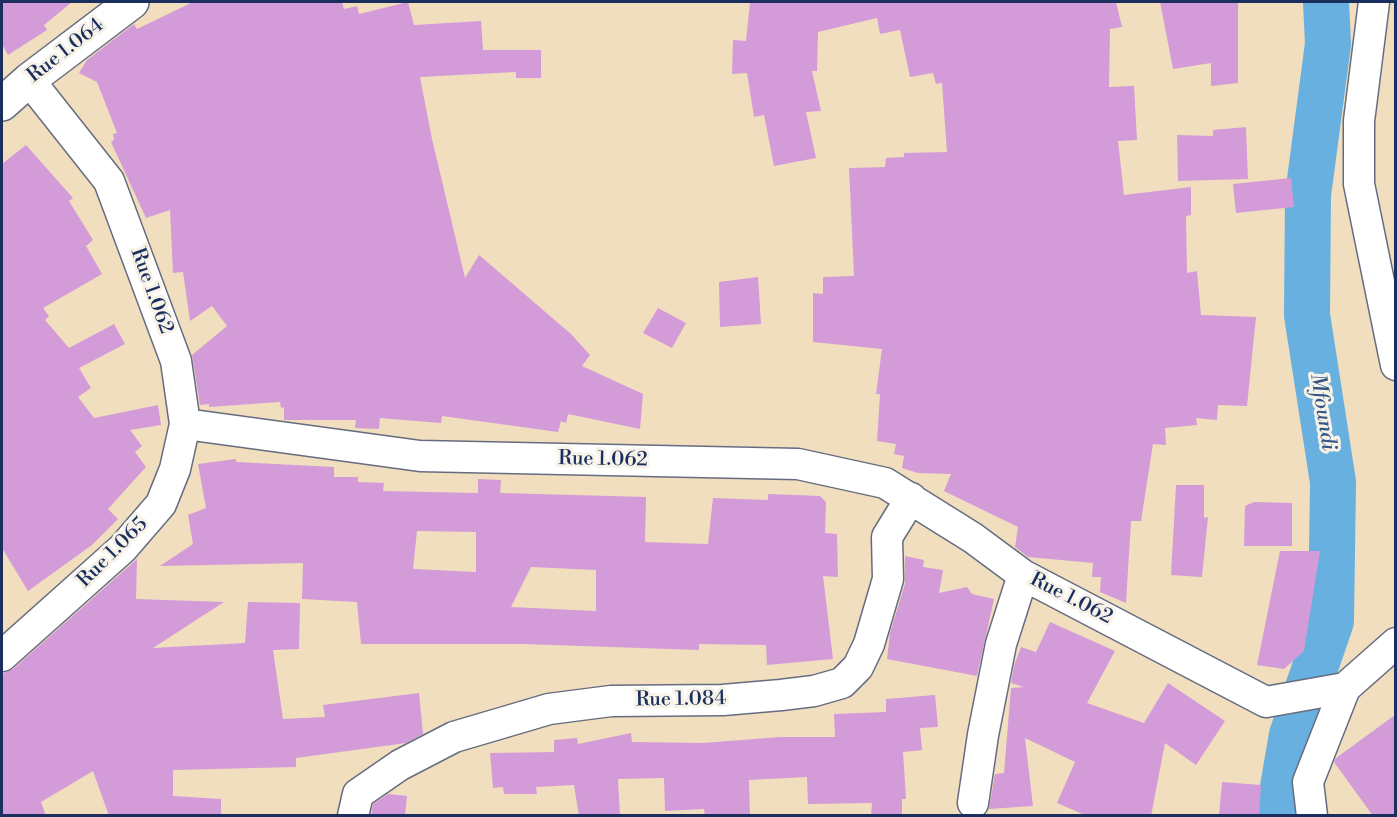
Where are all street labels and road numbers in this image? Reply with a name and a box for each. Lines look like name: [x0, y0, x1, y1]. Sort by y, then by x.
street label: Rue 1.064: [23, 14, 109, 88]
street label: Rue 1.062: [124, 245, 178, 337]
street label: Rue 1.062: [558, 447, 648, 473]
street label: Rue 1.065: [73, 513, 153, 593]
street label: Rue 1.062: [1026, 568, 1116, 630]
street label: Rue 1.084: [635, 687, 727, 713]

